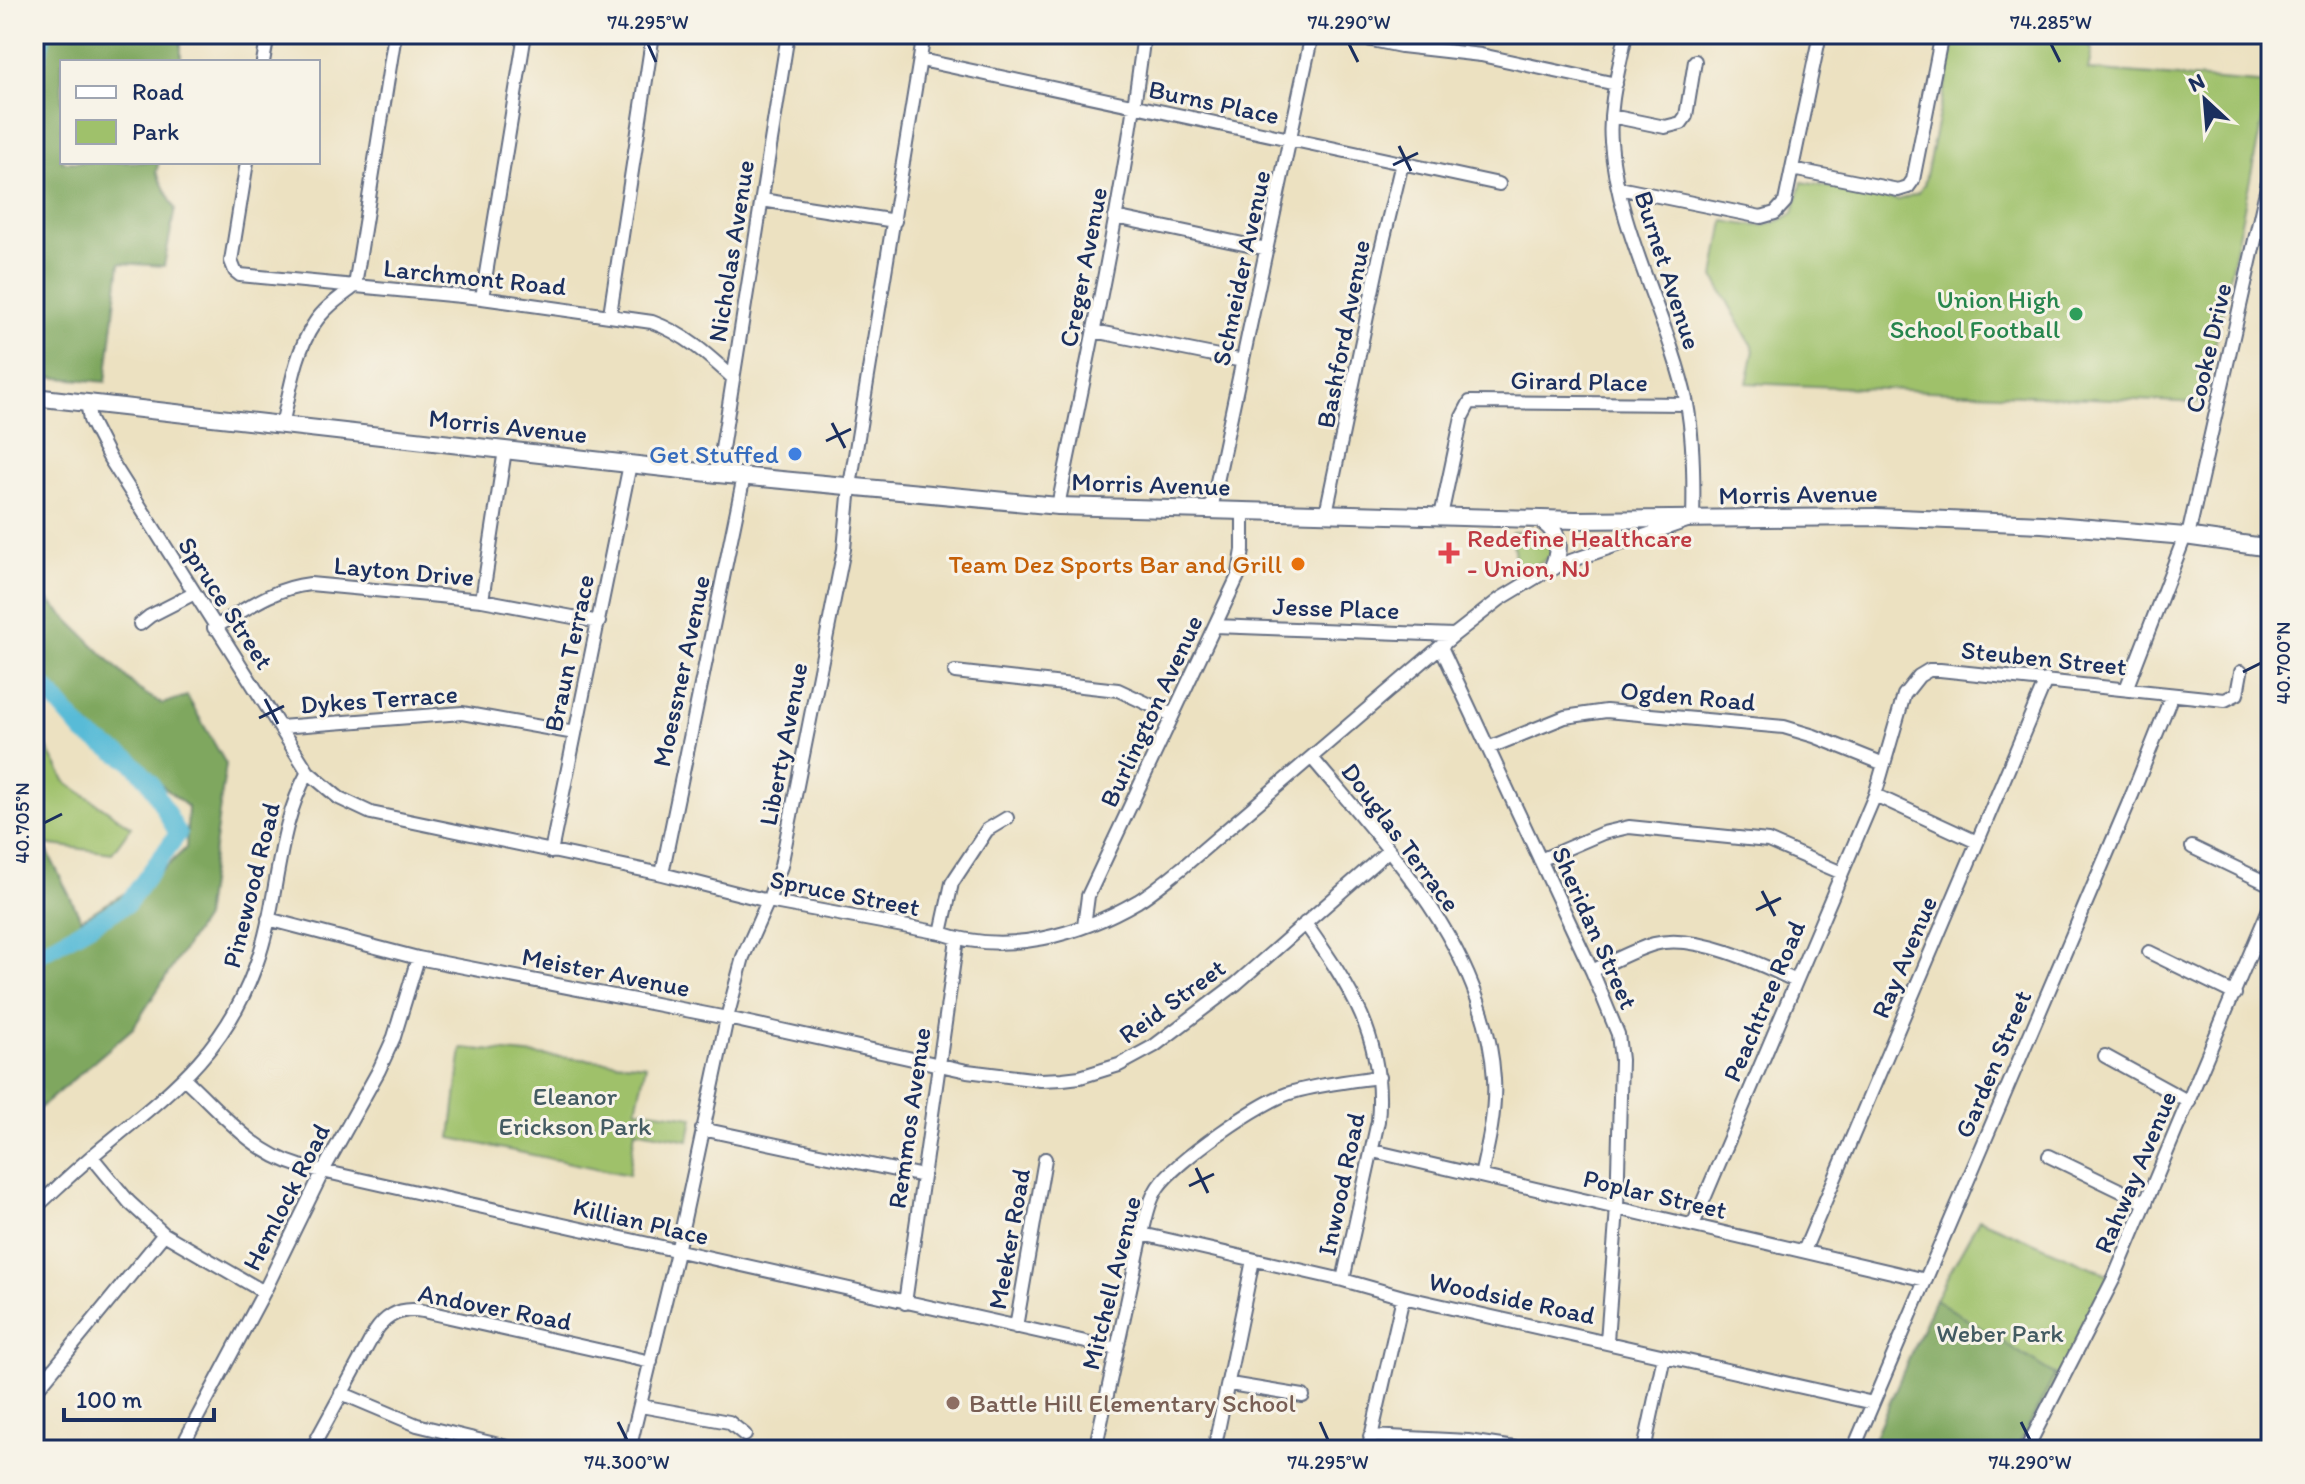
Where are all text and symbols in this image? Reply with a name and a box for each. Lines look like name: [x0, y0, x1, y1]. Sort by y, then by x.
text: 74.295°W: [607, 10, 689, 34]
text: 74.290°W: [1307, 10, 1391, 34]
text: 74.285°W: [2010, 10, 2092, 34]
legend: [60, 60, 320, 164]
north arrow: [2165, 60, 2245, 140]
text: N: [2184, 67, 2209, 98]
street label: Burns Place: [1146, 73, 1282, 131]
text: Road: [132, 77, 184, 106]
text: Park: [132, 117, 179, 146]
street label: Nicholas Avenue: [701, 158, 761, 344]
street label: Schneider Avenue: [1205, 167, 1277, 369]
street label: Creger Avenue: [1052, 184, 1114, 350]
street label: Burnet Avenue: [1627, 187, 1709, 353]
street label: Bashford Avenue: [1309, 237, 1377, 431]
street label: Larchmont Road: [382, 251, 569, 303]
street label: Cooke Drive: [2178, 280, 2238, 416]
place label: Union High School Football: [1890, 283, 2060, 345]
marker: Union High School Football: [2067, 305, 2085, 323]
street label: Girard Place: [1510, 364, 1648, 398]
street label: Morris Avenue: [427, 402, 589, 450]
place label: Get Stuffed: [649, 438, 779, 470]
marker: Get Stuffed: [786, 445, 804, 463]
street label: Morris Avenue: [1071, 465, 1231, 503]
street label: Morris Avenue: [1718, 477, 1878, 511]
place label: Redefine Healthcare - Union, NJ: [1467, 522, 1692, 584]
street label: Spruce Street: [171, 531, 281, 676]
marker: Redefine Healthcare - Union, NJ: [1438, 542, 1460, 564]
place label: Team Dez Sports Bar and Grill: [948, 548, 1282, 580]
street label: Layton Drive: [332, 549, 476, 593]
marker: Team Dez Sports Bar and Grill: [1289, 555, 1307, 573]
street label: Braun Terrace: [537, 571, 601, 735]
street label: Moessner Avenue: [645, 572, 717, 770]
street label: Jesse Place: [1272, 590, 1400, 626]
street label: Burlington Avenue: [1092, 610, 1210, 812]
text: 40.700°N: [2271, 621, 2295, 705]
street label: Steuben Street: [1960, 633, 2129, 683]
street label: Liberty Avenue: [751, 660, 815, 828]
street label: Ogden Road: [1619, 674, 1758, 718]
street label: Dykes Terrace: [299, 678, 459, 720]
street label: Douglas Terrace: [1335, 756, 1467, 918]
text: 40.705°N: [10, 782, 34, 864]
street label: Pinewood Road: [215, 798, 287, 971]
street label: Sheridan Street: [1545, 842, 1645, 1015]
street label: Spruce Street: [767, 863, 923, 923]
street label: Ray Avenue: [1864, 891, 1944, 1023]
street label: Peachtree Road: [1716, 915, 1813, 1087]
street label: Meister Avenue: [519, 940, 693, 1004]
street label: Reid Street: [1112, 951, 1232, 1050]
street label: Garden Street: [1947, 985, 2039, 1143]
street label: Remmos Avenue: [880, 1025, 938, 1211]
park label: Eleanor Erickson Park: [498, 1080, 652, 1142]
street label: Rahway Avenue: [2086, 1086, 2184, 1258]
street label: Inwood Road: [1310, 1109, 1372, 1258]
street label: Hemlock Road: [235, 1118, 337, 1276]
street label: Poplar Street: [1580, 1162, 1730, 1226]
street label: Meeker Road: [981, 1166, 1037, 1312]
street label: Killian Place: [570, 1190, 712, 1252]
street label: Mitchell Avenue: [1074, 1193, 1148, 1373]
street label: Woodside Road: [1426, 1265, 1599, 1331]
street label: Andover Road: [416, 1276, 574, 1338]
park label: Weber Park: [1936, 1317, 2064, 1349]
scale bar: [64, 1372, 214, 1422]
text: 100 m: [76, 1385, 142, 1414]
place label: Battle Hill Elementary School: [969, 1387, 1296, 1419]
marker: Battle Hill Elementary School: [944, 1394, 962, 1412]
text: 74.300°W: [584, 1450, 670, 1474]
text: 74.295°W: [1287, 1450, 1369, 1474]
text: 74.290°W: [1988, 1450, 2072, 1474]

